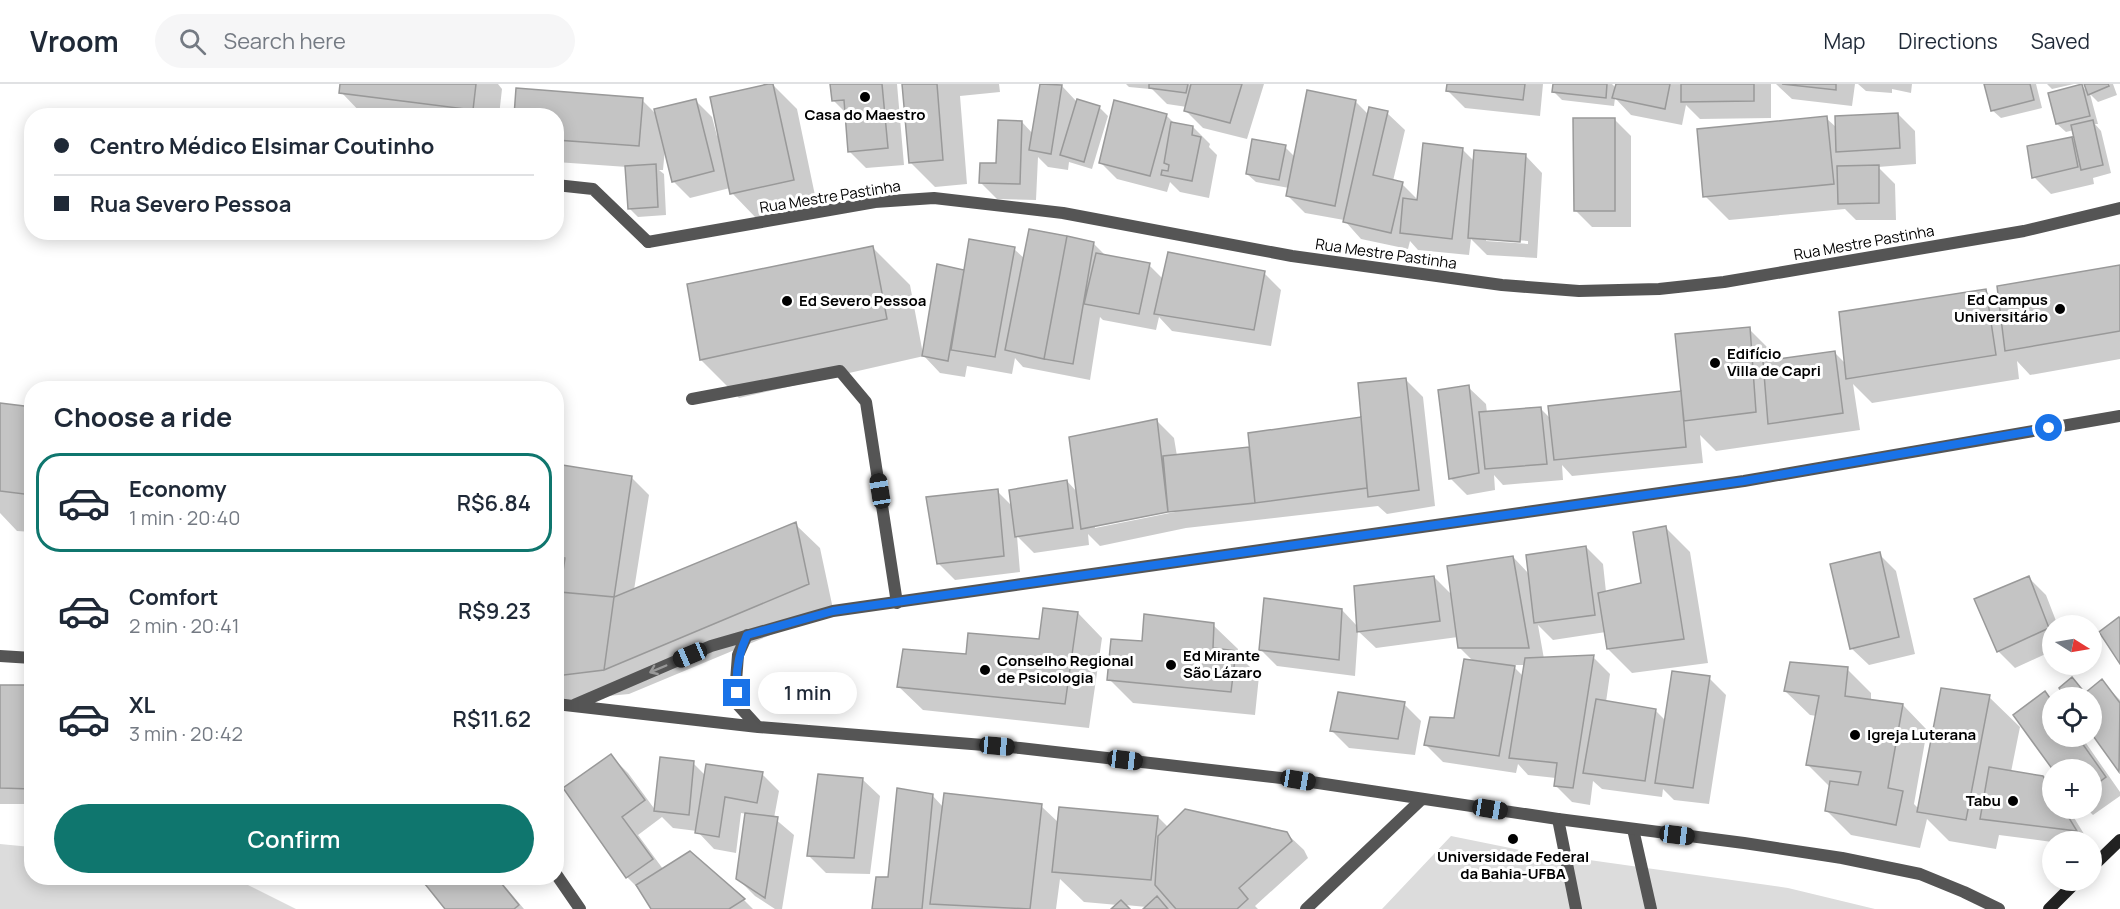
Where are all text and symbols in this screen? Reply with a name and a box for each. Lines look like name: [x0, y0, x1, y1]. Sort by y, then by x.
search box: [155, 14, 575, 68]
text: Vroom: [30, 22, 119, 60]
icon: search: [176, 25, 209, 58]
text: Search here: [224, 26, 346, 56]
text: Map: [1824, 27, 1865, 55]
text: Directions: [1898, 27, 1998, 55]
text: Saved: [2031, 27, 2090, 55]
marker: Casa do Maestro: [858, 90, 872, 104]
place label: Casa do Maestro: [804, 104, 926, 125]
text: Centro Médico Elsimar Coutinho: [90, 131, 434, 161]
street label: Rua Mestre Pastinha: [758, 175, 902, 218]
text: Rua Severo Pessoa: [90, 189, 291, 219]
street label: Rua Mestre Pastinha: [1792, 220, 1936, 265]
street label: Rua Mestre Pastinha: [1314, 233, 1458, 274]
place label: Ed Campus Universitário: [1954, 289, 2048, 327]
place label: Ed Severo Pessoa: [799, 290, 926, 311]
marker: Ed Severo Pessoa: [780, 294, 794, 308]
marker: Ed Campus Universitário: [2053, 302, 2067, 316]
place label: Edifício Villa de Capri: [1727, 343, 1821, 381]
marker: Edifício Villa de Capri: [1708, 356, 1722, 370]
text: Choose a ride: [54, 398, 232, 435]
route start: [2035, 414, 2062, 441]
car: [868, 472, 892, 510]
text: Economy: [129, 474, 227, 504]
icon: car: [57, 476, 111, 530]
text: R$6.84: [457, 488, 531, 518]
text: 1 min · 20:40: [129, 504, 240, 531]
text: Comfort: [129, 582, 218, 612]
icon: car: [57, 584, 111, 638]
text: R$9.23: [458, 596, 531, 626]
text: 2 min · 20:41: [129, 612, 240, 639]
north arrow: [2042, 615, 2102, 675]
map controls: [2042, 615, 2102, 891]
car: [670, 640, 710, 670]
place label: Ed Mirante São Lázaro: [1183, 645, 1262, 683]
place label: Conselho Regional de Psicologia: [997, 650, 1134, 688]
marker: Ed Mirante São Lázaro: [1164, 658, 1178, 672]
one-way arrow: [649, 663, 667, 675]
marker: Conselho Regional de Psicologia: [978, 663, 992, 677]
callout: 1 min: [758, 672, 857, 714]
route end: [723, 679, 750, 706]
text: 1 min: [784, 679, 831, 706]
button: locate: [2042, 687, 2102, 747]
text: XL: [129, 690, 155, 720]
icon: car: [57, 692, 111, 746]
text: R$11.62: [453, 704, 531, 734]
text: 3 min · 20:42: [129, 720, 243, 747]
place label: Igreja Luterana: [1867, 724, 1976, 745]
marker: Igreja Luterana: [1848, 728, 1862, 742]
car: [978, 735, 1016, 757]
car: [1106, 749, 1144, 771]
button: +: [2042, 759, 2102, 819]
car: [1279, 768, 1317, 792]
place label: Tabu: [1966, 790, 2001, 811]
marker: Tabu: [2006, 794, 2020, 808]
car: [1471, 797, 1509, 821]
button: Confirm: [54, 804, 534, 873]
car: [1658, 824, 1696, 846]
button: −: [2042, 831, 2102, 891]
marker: Universidade Federal da Bahia-UFBA: [1506, 832, 1520, 846]
place label: Universidade Federal da Bahia-UFBA: [1437, 846, 1589, 884]

